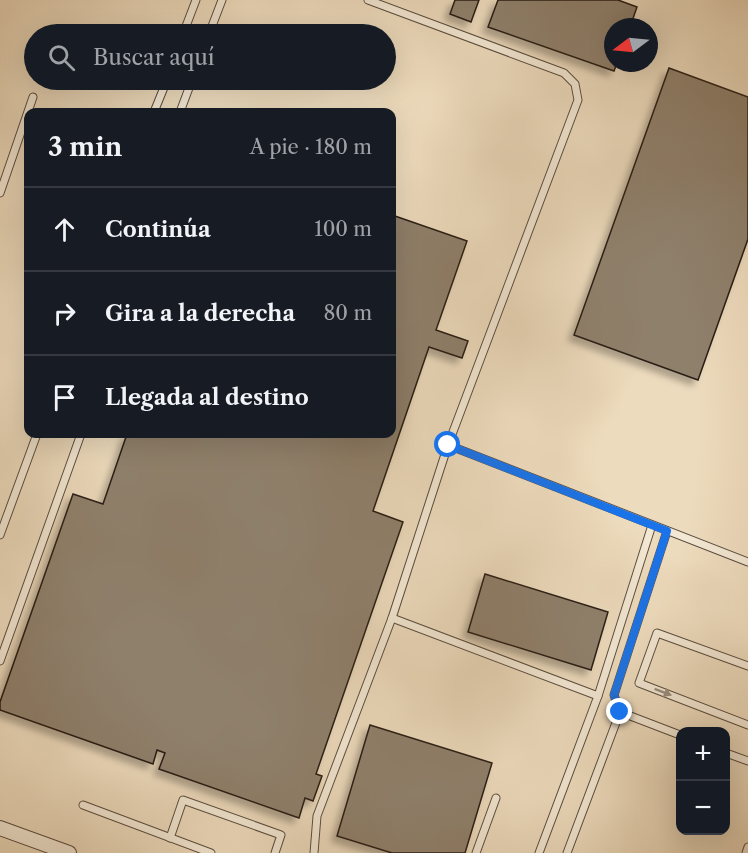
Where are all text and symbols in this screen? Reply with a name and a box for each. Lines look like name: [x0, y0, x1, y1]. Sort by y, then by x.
north arrow: [604, 18, 658, 72]
search box: [24, 24, 396, 90]
icon: search: [45, 41, 78, 74]
text: Buscar aquí: [93, 44, 215, 71]
text: 3 min: [48, 131, 122, 163]
text: A pie · 180 m: [250, 135, 372, 159]
icon: ahead: [48, 213, 81, 246]
text: Continúa: [105, 216, 211, 243]
text: 100 m: [314, 217, 372, 241]
icon: right: [48, 297, 81, 330]
text: Gira a la derecha: [105, 300, 295, 327]
text: 80 m: [324, 301, 372, 325]
icon: arrive: [48, 381, 81, 414]
text: Llegada al destino: [105, 384, 309, 411]
route start: [434, 431, 460, 457]
one-way arrow: [654, 688, 672, 698]
route end: [606, 698, 632, 724]
map controls: [676, 727, 730, 835]
button: +: [676, 727, 730, 781]
button: −: [676, 781, 730, 835]

